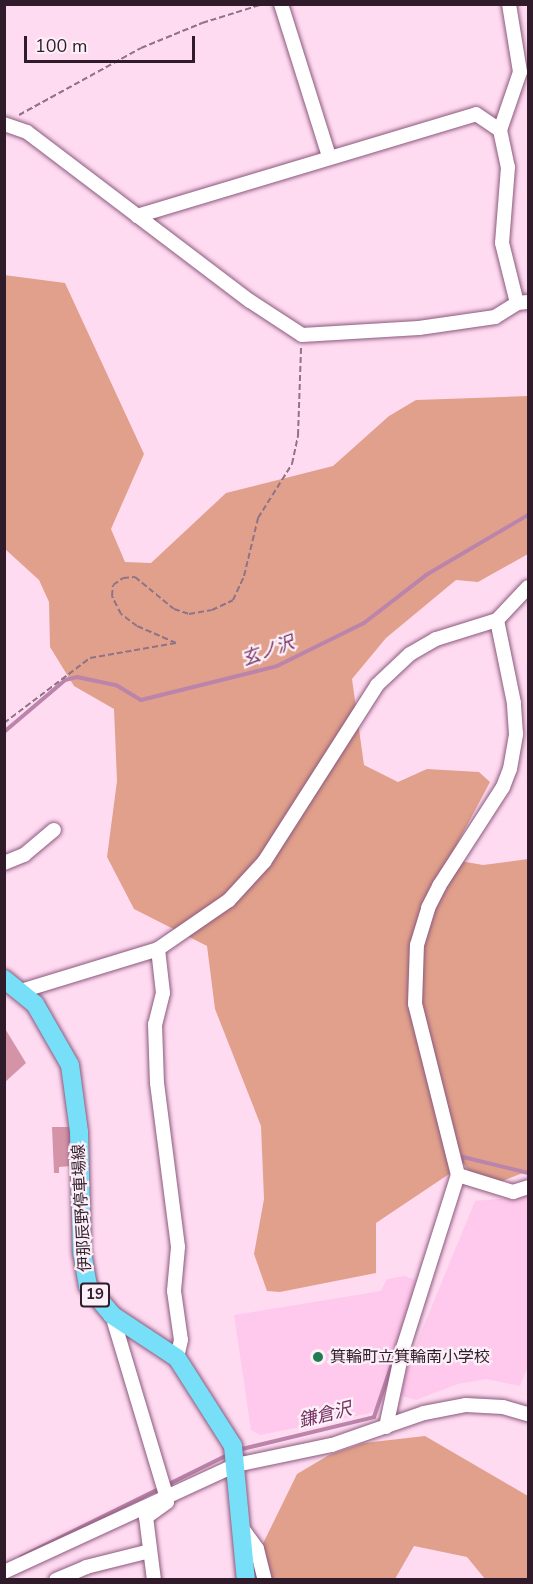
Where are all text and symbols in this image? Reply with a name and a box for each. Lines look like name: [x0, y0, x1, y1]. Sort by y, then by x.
scale bar: [27, 24, 198, 62]
text: 100 m: [35, 34, 87, 58]
water label: 玄ノ沢: [239, 632, 297, 670]
street label: 伊那辰野停車場線: [69, 1144, 95, 1272]
road number: 19: [80, 1283, 110, 1307]
place label: 箕輪町立箕輪南小学校: [330, 1347, 490, 1367]
marker: 箕輪町立箕輪南小学校: [311, 1350, 325, 1364]
water label: 鎌倉沢: [296, 1398, 354, 1432]

